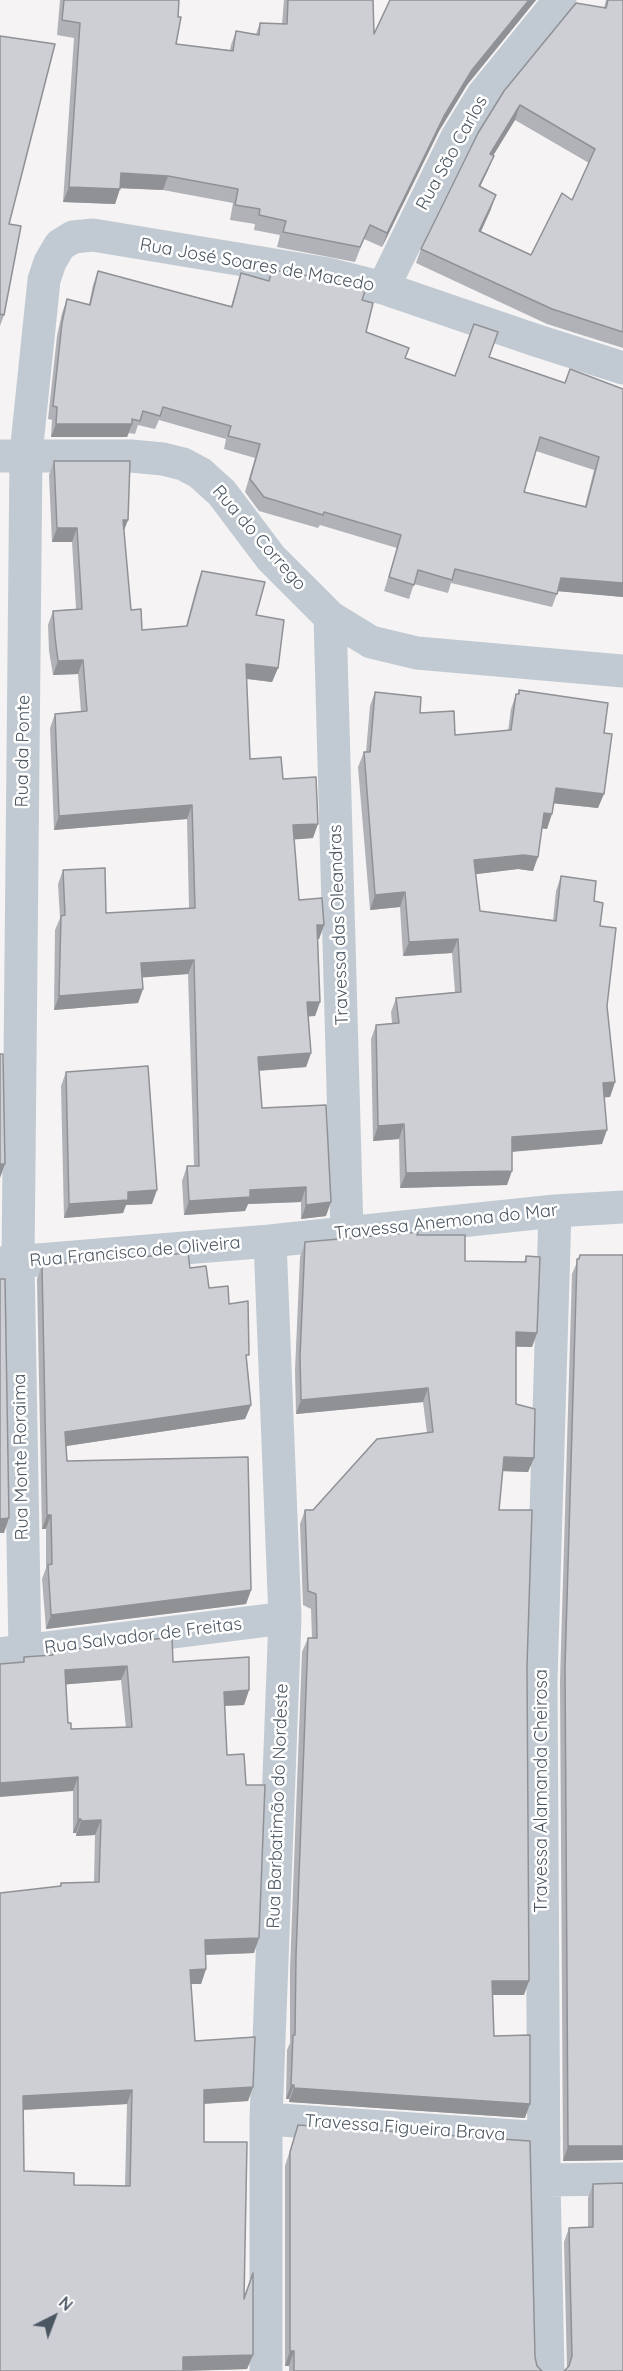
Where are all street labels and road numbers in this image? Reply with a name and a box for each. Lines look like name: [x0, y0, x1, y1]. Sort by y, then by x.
street label: Rua São Carlos: [412, 92, 492, 214]
street label: Rua José Soares de Macedo: [138, 234, 376, 296]
street label: Rua do Corrego: [207, 481, 311, 595]
street label: Rua da Ponte: [11, 694, 35, 808]
street label: Travessa das Oleandras: [325, 824, 353, 1026]
street label: Travessa Anemona do Mar: [333, 1200, 559, 1244]
street label: Rua Francisco de Oliveira: [29, 1232, 241, 1272]
street label: Rua Monte Roraima: [9, 1373, 33, 1541]
street label: Rua Salvador de Freitas: [43, 1613, 243, 1659]
street label: Travessa Alamanda Cheirosa: [531, 1669, 553, 1913]
street label: Rua Barbatimão do Nordeste: [263, 1683, 293, 1929]
street label: Travessa Figueira Brava: [304, 2110, 506, 2146]

